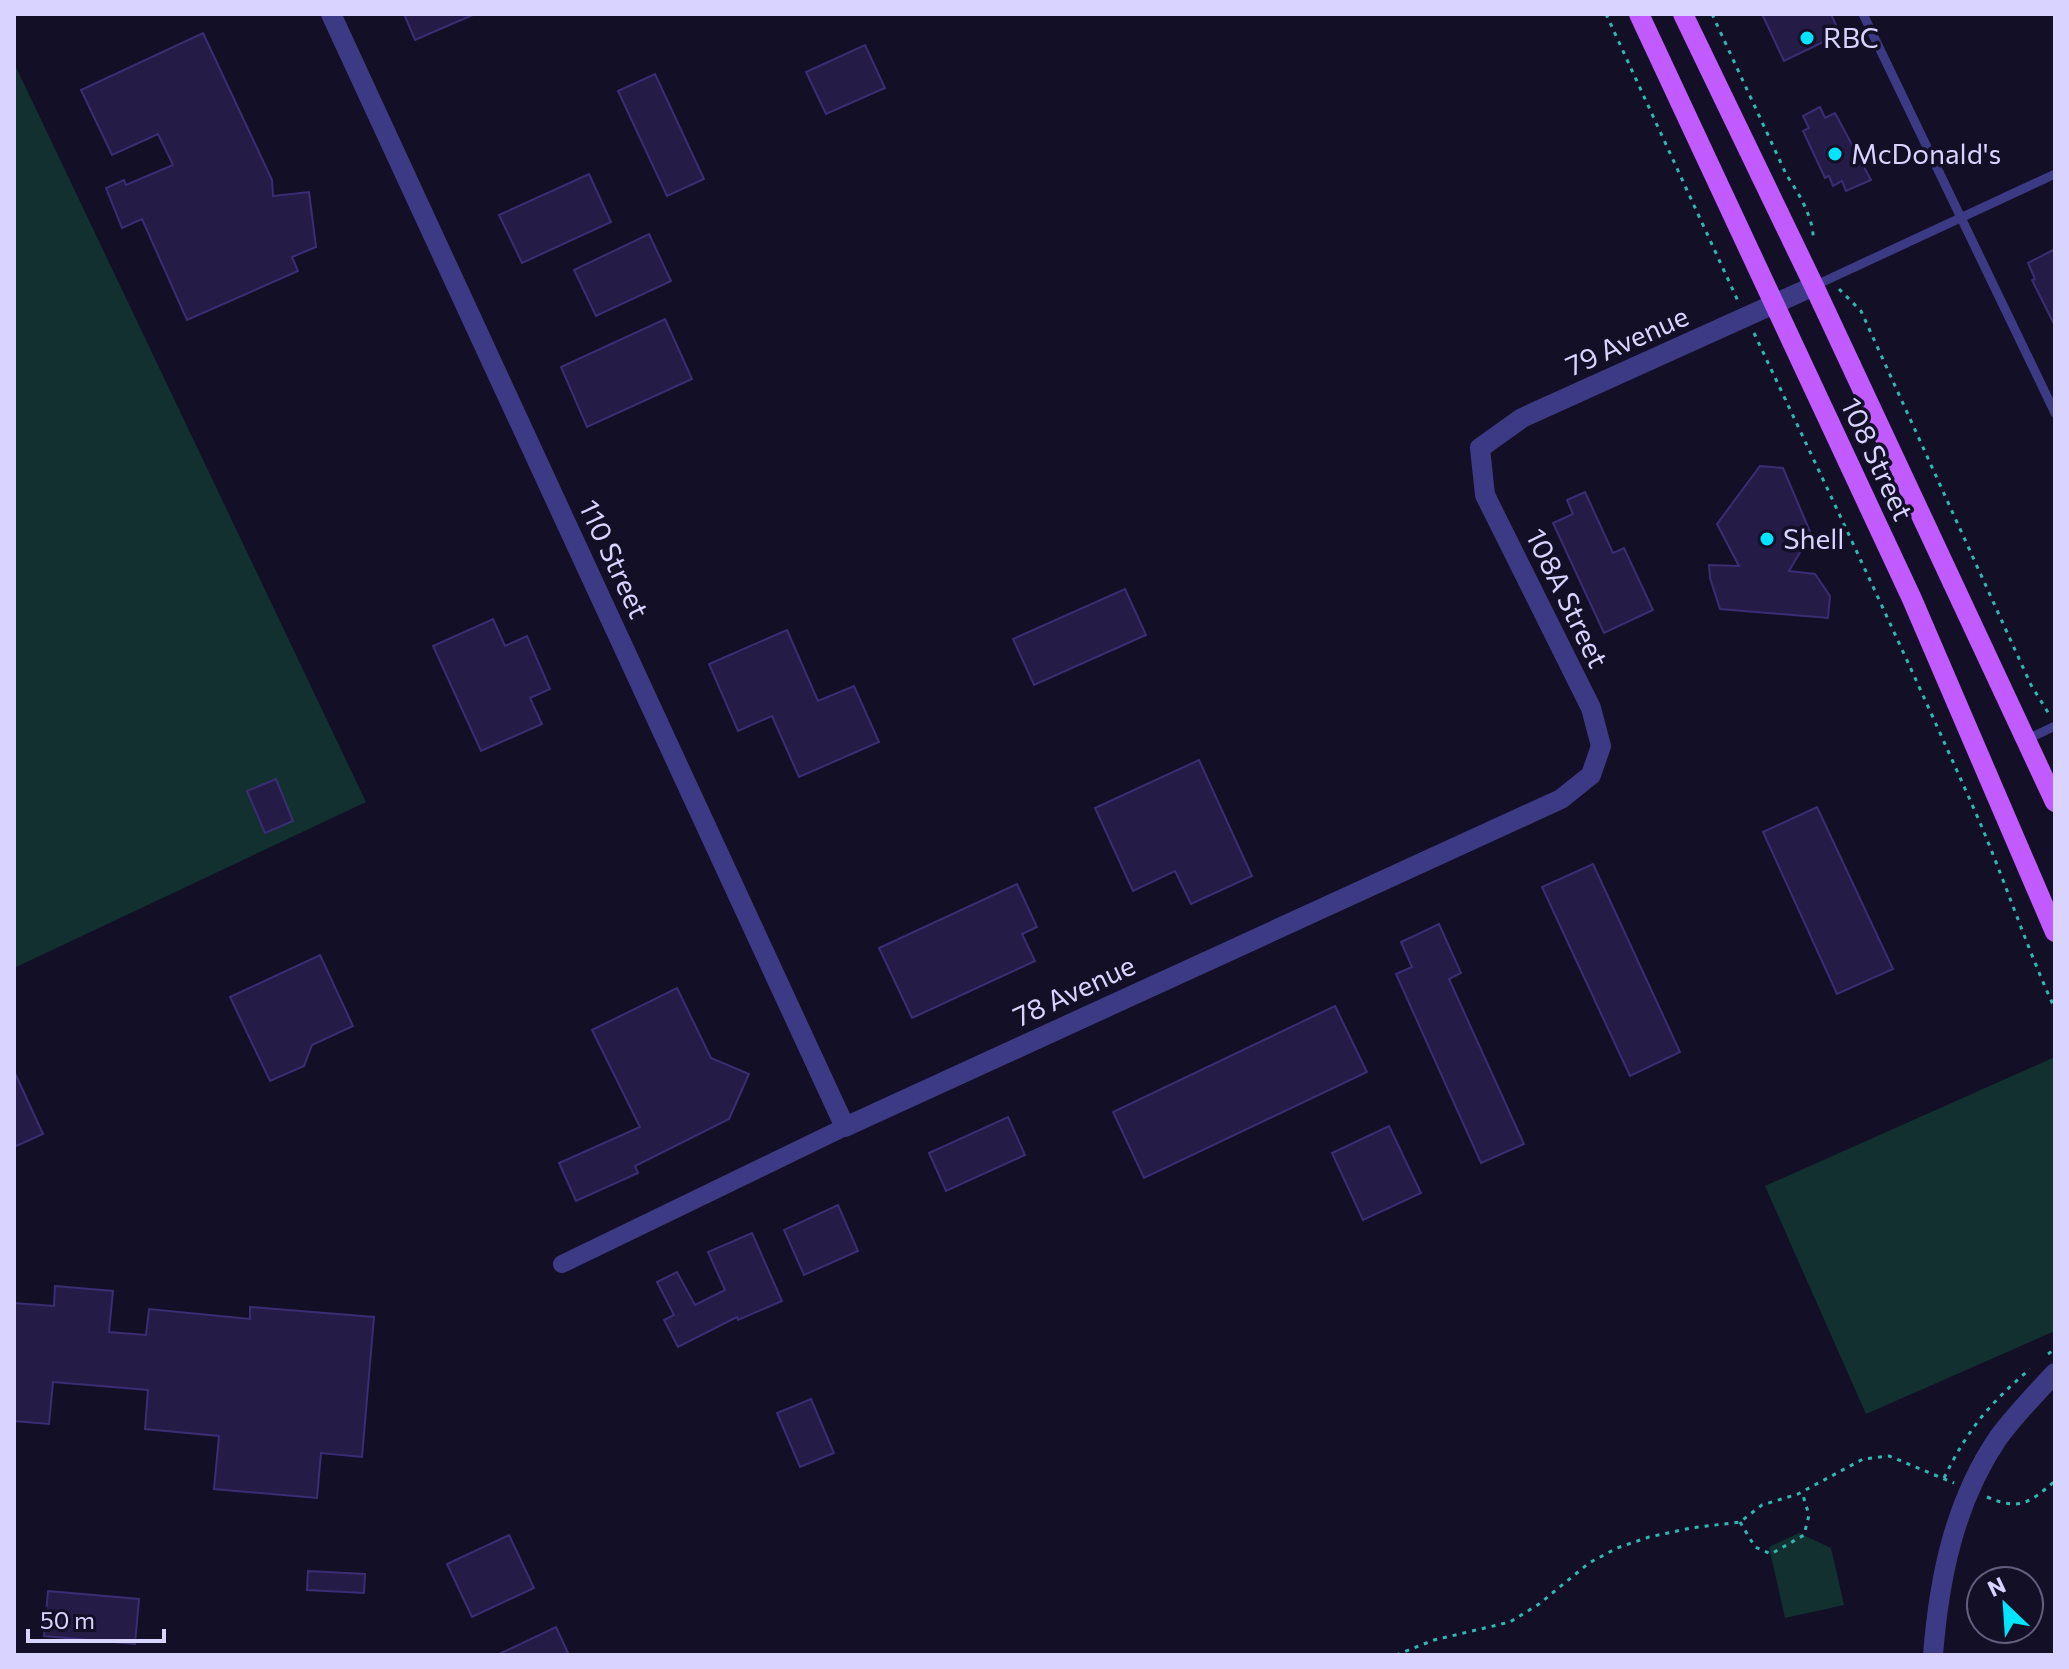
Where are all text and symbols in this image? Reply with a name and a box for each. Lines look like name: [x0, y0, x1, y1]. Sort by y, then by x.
place label: RBC: [1823, 20, 1879, 54]
marker: RBC: [1798, 29, 1816, 47]
place label: McDonald's: [1851, 136, 2001, 170]
marker: McDonald's: [1826, 145, 1844, 163]
street label: 79 Avenue: [1560, 298, 1693, 382]
street label: 108 Street: [1835, 392, 1921, 525]
street label: 110 Street: [573, 494, 657, 623]
place label: Shell: [1783, 521, 1844, 555]
street label: 108A Street: [1520, 523, 1616, 673]
marker: Shell: [1758, 530, 1776, 548]
street label: 78 Avenue: [1007, 947, 1140, 1033]
north arrow: [1965, 1565, 2045, 1645]
text: N: [1983, 1571, 2010, 1602]
scale bar: [28, 1593, 164, 1643]
text: 50 m: [40, 1605, 95, 1634]

